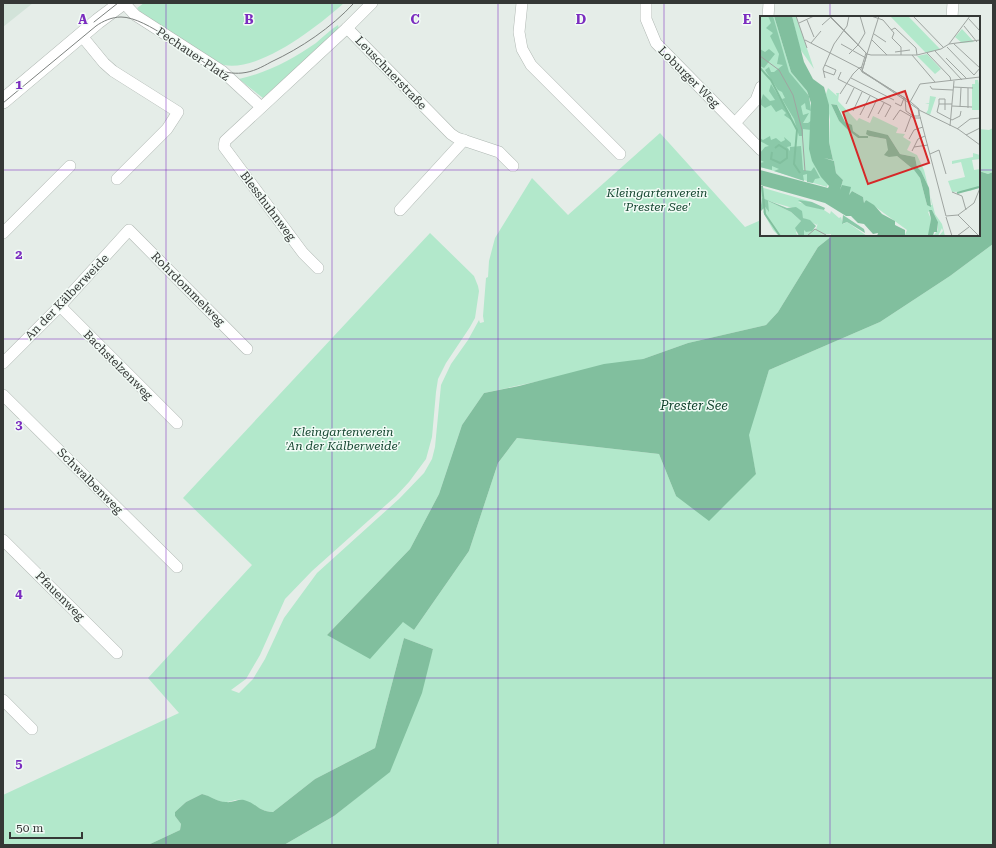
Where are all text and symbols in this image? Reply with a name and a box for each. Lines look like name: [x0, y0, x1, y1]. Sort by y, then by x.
text: A: [78, 12, 88, 27]
text: B: [244, 12, 254, 27]
text: C: [410, 12, 420, 27]
text: D: [576, 12, 586, 27]
text: E: [743, 12, 751, 27]
inset map: [760, 16, 980, 236]
street label: Pechauer Platz: [154, 24, 232, 84]
street label: Leuschnerstraße: [352, 33, 430, 113]
street label: Loburger Weg: [655, 43, 723, 111]
text: 1: [15, 77, 23, 92]
street label: Blesshuhnweg: [237, 169, 299, 244]
park label: Kleingartenverein 'Prester See': [606, 186, 707, 214]
text: 2: [15, 247, 23, 262]
street label: Rohrdommelweg: [148, 249, 228, 329]
street label: An der Kälberweide: [22, 251, 112, 343]
street label: Bachstelzenweg: [81, 328, 156, 403]
water label: Prester See: [659, 398, 728, 413]
text: 3: [15, 417, 23, 432]
park label: Kleingartenverein 'An der Kälberweide': [286, 425, 401, 453]
street label: Schwalbenweg: [54, 445, 126, 517]
street label: Pfauenweg: [33, 569, 88, 624]
text: 4: [15, 586, 23, 601]
text: 5: [15, 756, 23, 771]
scale bar: [10, 814, 82, 840]
text: 50 m: [16, 821, 43, 835]

